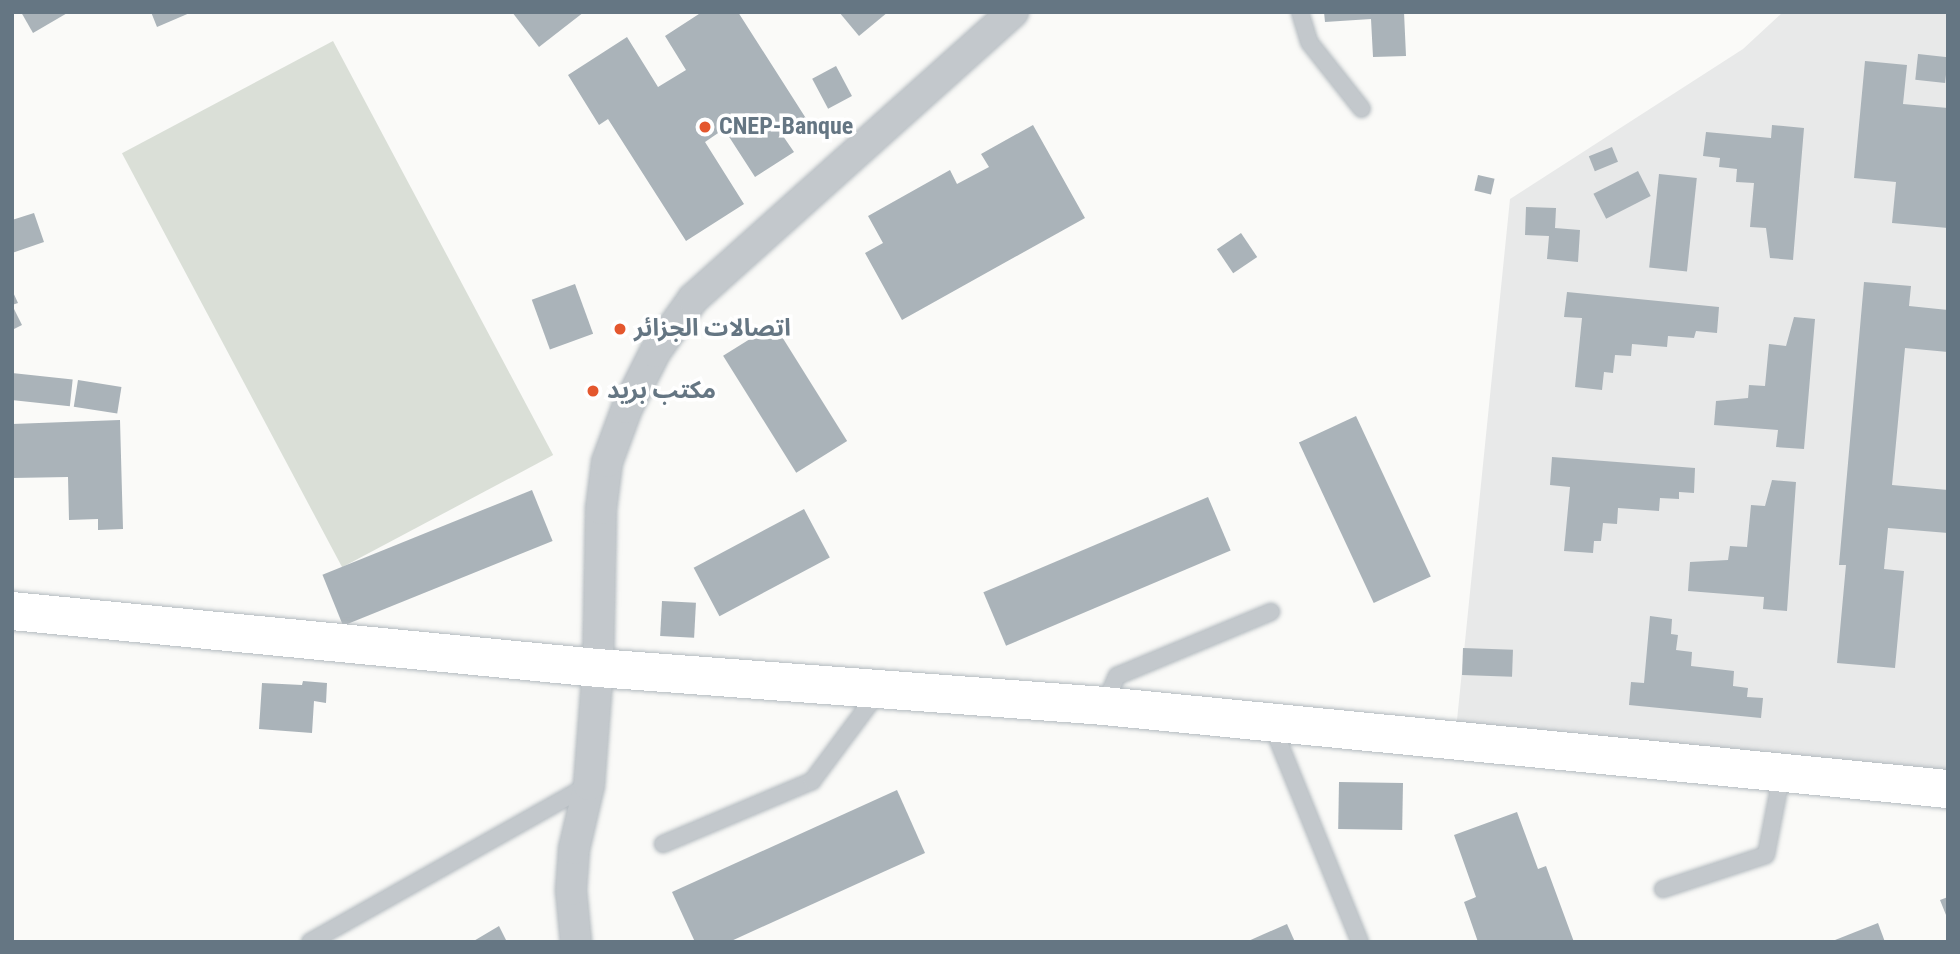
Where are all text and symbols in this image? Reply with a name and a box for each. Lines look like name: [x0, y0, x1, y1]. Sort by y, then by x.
place label: CNEP-Banque: [719, 113, 853, 141]
marker: CNEP-Banque: [697, 119, 713, 135]
place label: اتصالات الجزائر: [634, 315, 791, 343]
marker: اتصالات الجزائر: [612, 321, 628, 337]
place label: مكتب بريد: [607, 377, 716, 405]
marker: مكتب بريد: [585, 383, 601, 399]

